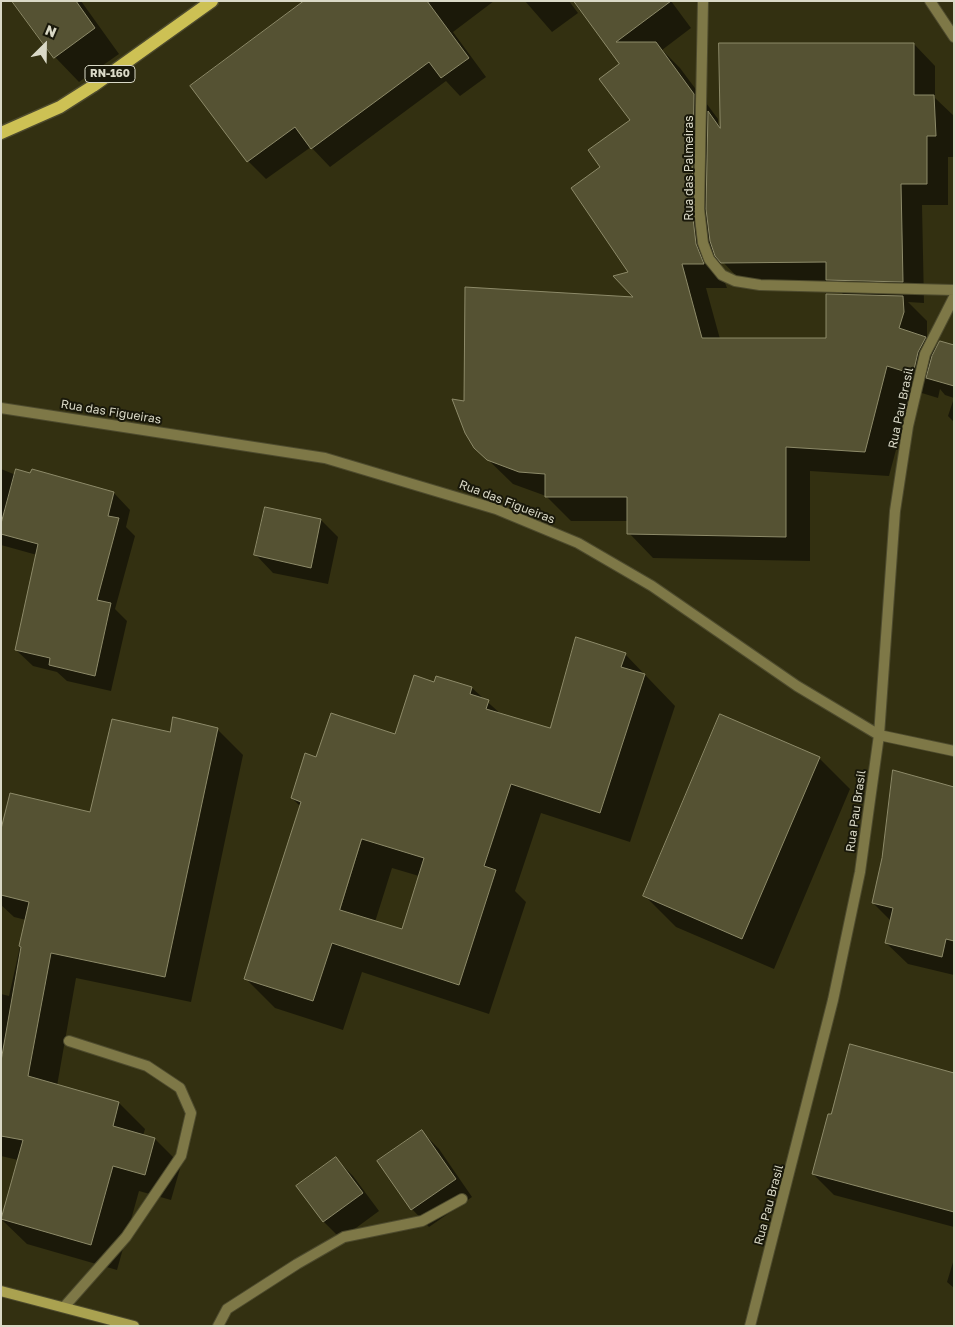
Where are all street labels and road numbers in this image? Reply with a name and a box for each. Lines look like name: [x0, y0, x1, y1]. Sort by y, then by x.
road number: RN-160: [85, 66, 135, 82]
street label: Rua das Palmeiras: [682, 115, 696, 221]
street label: Rua Pau Brasil: [885, 366, 917, 450]
street label: Rua das Figueiras: [60, 397, 162, 427]
street label: Rua das Figueiras: [457, 477, 557, 527]
street label: Rua Pau Brasil: [843, 769, 869, 853]
street label: Rua Pau Brasil: [751, 1163, 787, 1247]

